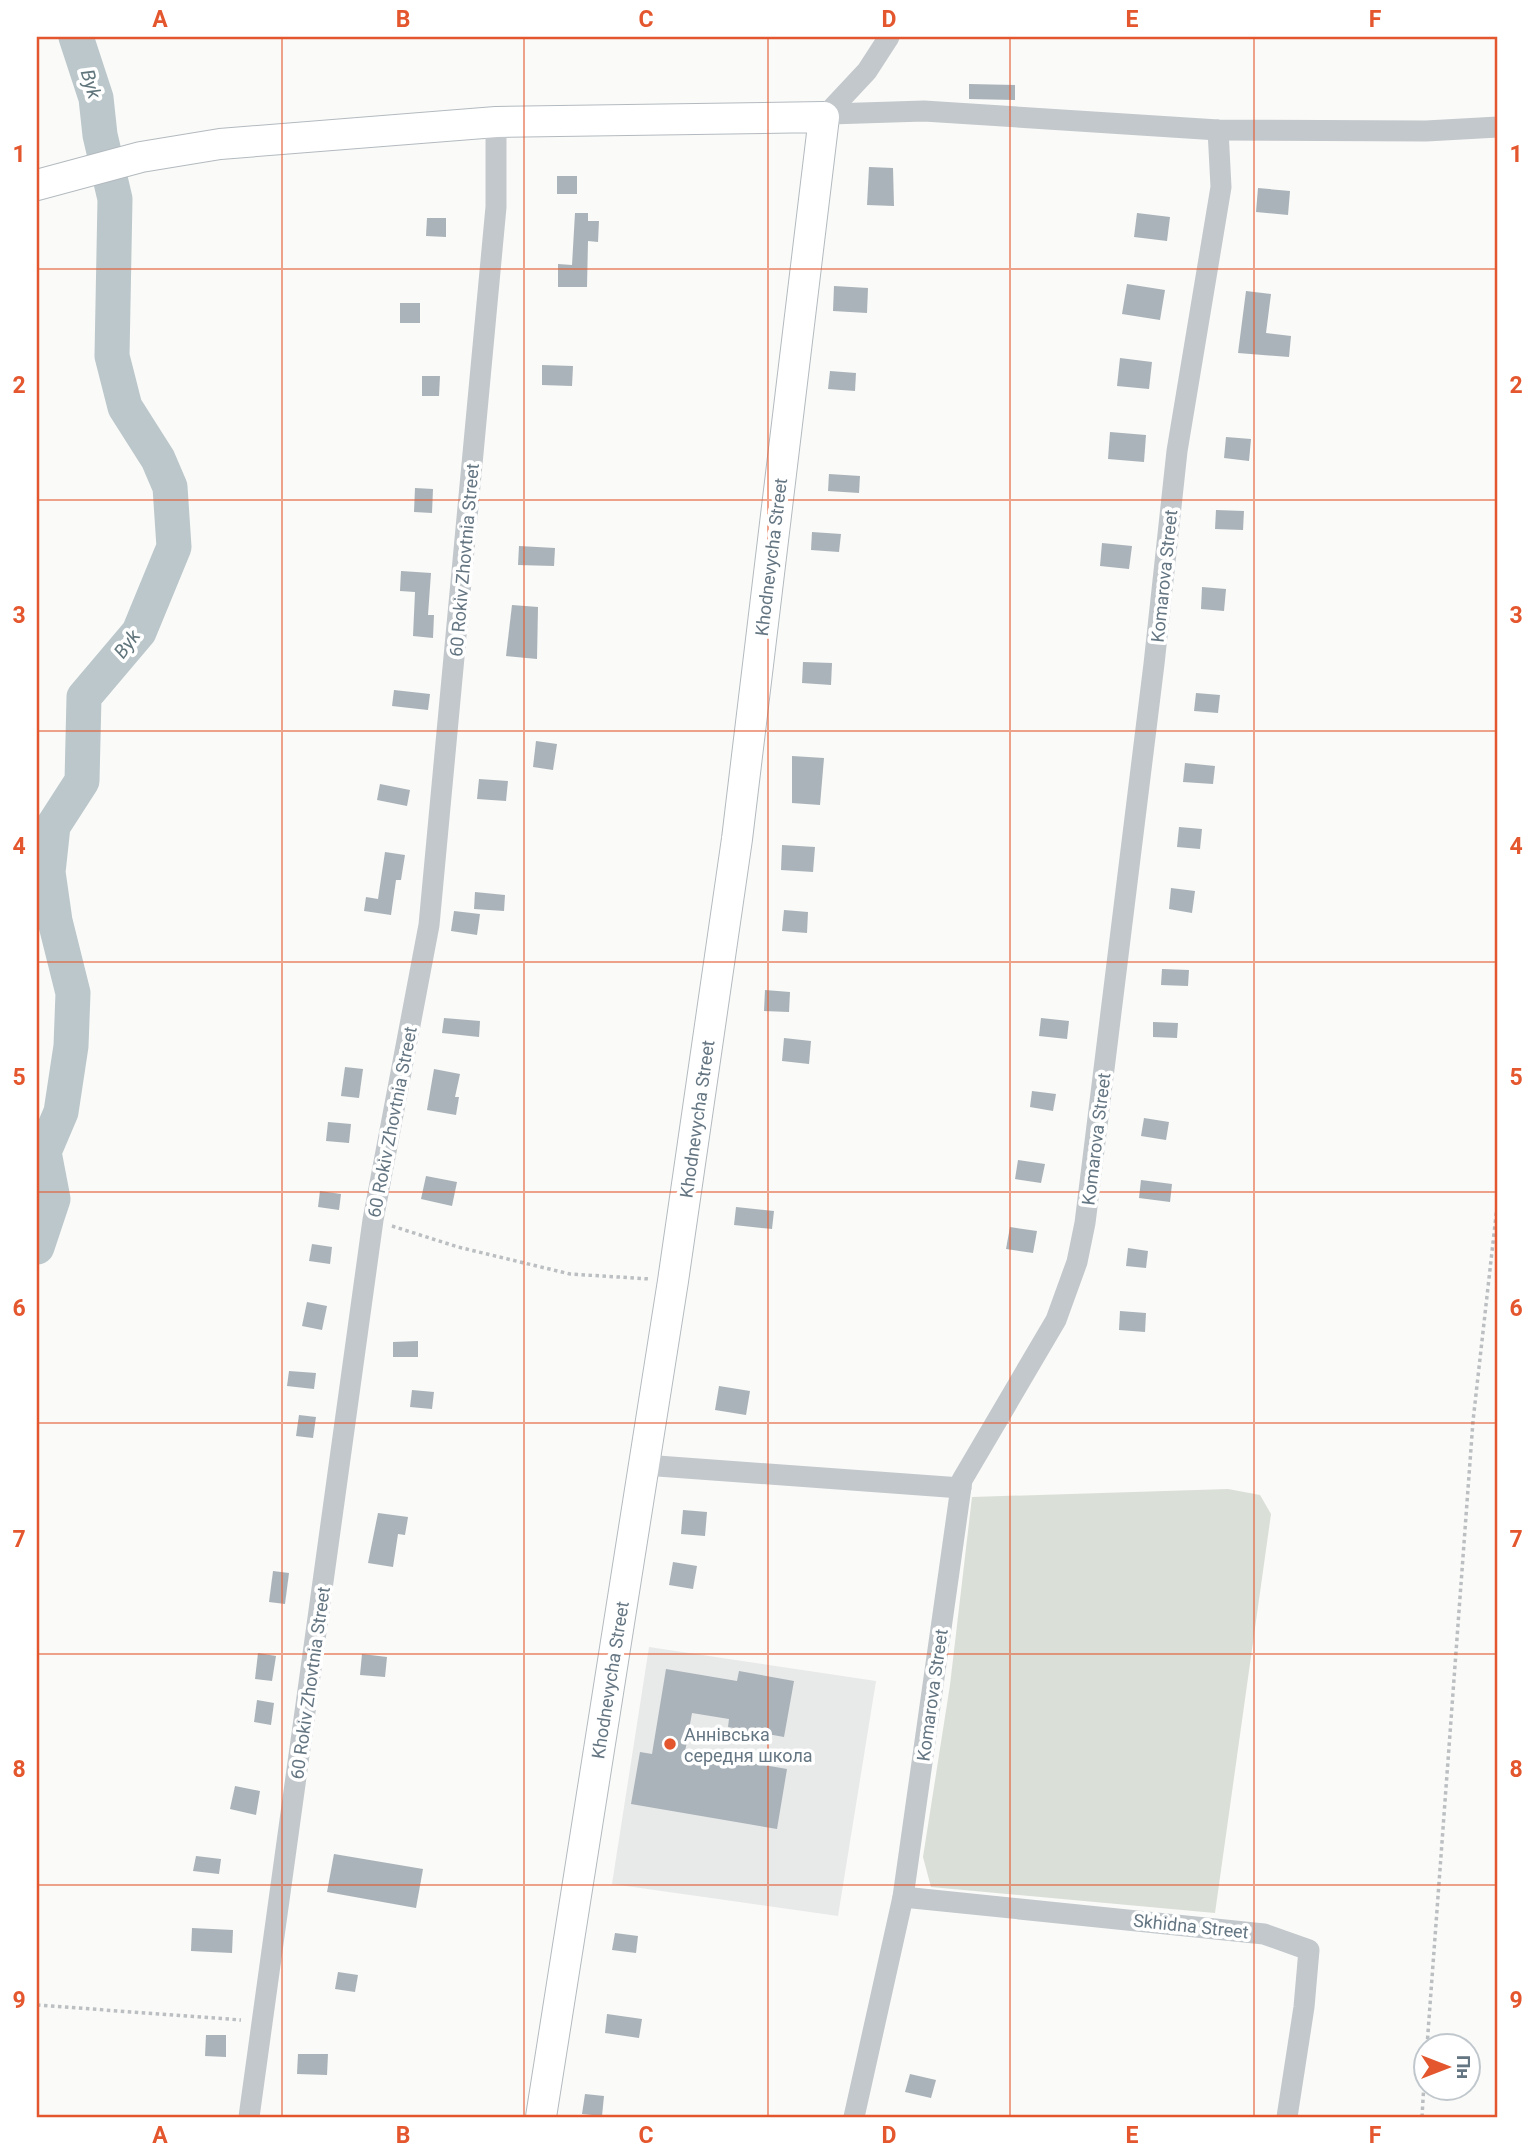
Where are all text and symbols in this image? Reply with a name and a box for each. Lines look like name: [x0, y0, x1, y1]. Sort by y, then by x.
text: A: [152, 6, 168, 33]
text: B: [396, 6, 410, 33]
text: C: [638, 6, 654, 33]
text: D: [882, 6, 896, 33]
text: E: [1126, 6, 1139, 33]
text: F: [1369, 6, 1382, 33]
water label: Byk: [76, 67, 107, 102]
text: 1: [12, 141, 26, 168]
text: 1: [1509, 141, 1523, 168]
text: 2: [12, 372, 26, 399]
text: 2: [1509, 372, 1523, 399]
street label: 60 Rokiv Zhovtnia Street: [445, 462, 483, 658]
street label: Khodnevycha Street: [751, 477, 791, 637]
street label: Komarova Street: [1147, 509, 1181, 643]
text: 3: [12, 602, 26, 629]
text: 3: [1509, 602, 1523, 629]
water label: Byk: [109, 625, 145, 663]
text: 4: [12, 833, 26, 860]
text: 4: [1509, 833, 1523, 860]
street label: 60 Rokiv Zhovtnia Street: [363, 1025, 421, 1219]
street label: Khodnevycha Street: [676, 1039, 718, 1199]
text: 5: [12, 1064, 26, 1091]
text: 5: [1509, 1064, 1523, 1091]
street label: Komarova Street: [1077, 1071, 1115, 1206]
text: 6: [12, 1295, 26, 1322]
text: 6: [1509, 1295, 1523, 1322]
text: 7: [12, 1526, 26, 1553]
text: 7: [1509, 1526, 1523, 1553]
street label: 60 Rokiv Zhovtnia Street: [286, 1585, 334, 1781]
street label: Khodnevycha Street: [587, 1600, 633, 1760]
street label: Komarova Street: [912, 1627, 952, 1762]
place label: Аннівська середня школа: [684, 1724, 813, 1766]
marker: Аннівська середня школа: [662, 1736, 678, 1752]
text: 8: [12, 1756, 26, 1783]
text: 8: [1509, 1756, 1523, 1783]
street label: Skhidna Street: [1132, 1909, 1250, 1943]
text: 9: [12, 1987, 26, 2014]
text: 9: [1509, 1987, 1523, 2014]
north arrow: [1412, 2032, 1482, 2102]
text: Пн: [1452, 2055, 1475, 2079]
text: A: [152, 2122, 168, 2149]
text: B: [396, 2122, 410, 2149]
text: C: [638, 2122, 654, 2149]
text: D: [882, 2122, 896, 2149]
text: E: [1126, 2122, 1139, 2149]
text: F: [1369, 2122, 1382, 2149]

